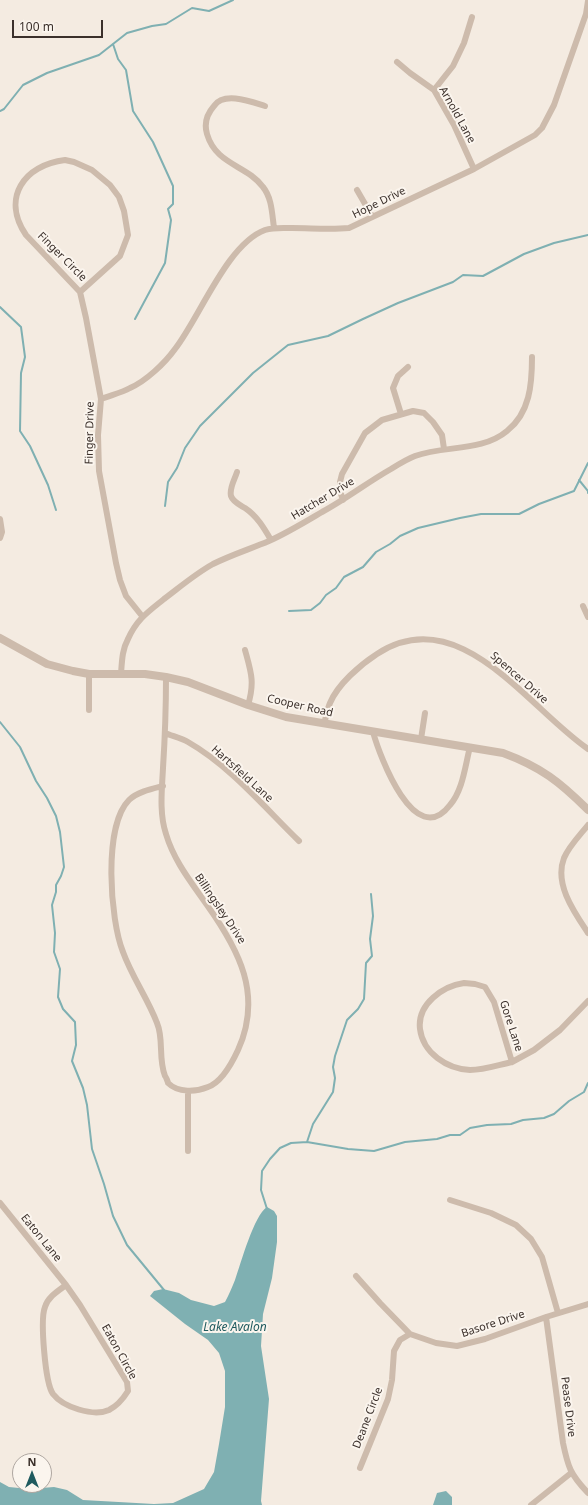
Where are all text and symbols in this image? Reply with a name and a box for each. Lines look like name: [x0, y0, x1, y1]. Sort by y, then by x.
scale bar: [14, 12, 105, 38]
text: 100 m: [19, 18, 54, 35]
street label: Arnold Lane: [436, 85, 478, 145]
street label: Hope Drive: [350, 184, 408, 222]
street label: Finger Circle: [35, 230, 89, 284]
street label: Finger Drive: [83, 401, 97, 465]
street label: Hatcher Drive: [289, 475, 357, 523]
street label: Spencer Drive: [488, 649, 550, 707]
street label: Cooper Road: [266, 692, 334, 720]
street label: Hartsfield Lane: [208, 743, 276, 805]
street label: Billingsley Drive: [192, 871, 248, 947]
street label: Gore Lane: [497, 999, 525, 1053]
street label: Eaton Lane: [18, 1212, 64, 1264]
street label: Basore Drive: [460, 1308, 526, 1340]
water label: Lake Avalon: [203, 1321, 267, 1335]
street label: Eaton Circle: [98, 1322, 140, 1382]
street label: Pease Drive: [558, 1376, 578, 1438]
street label: Deane Circle: [350, 1385, 386, 1451]
north arrow: [12, 1453, 52, 1493]
text: N: [28, 1454, 36, 1469]

